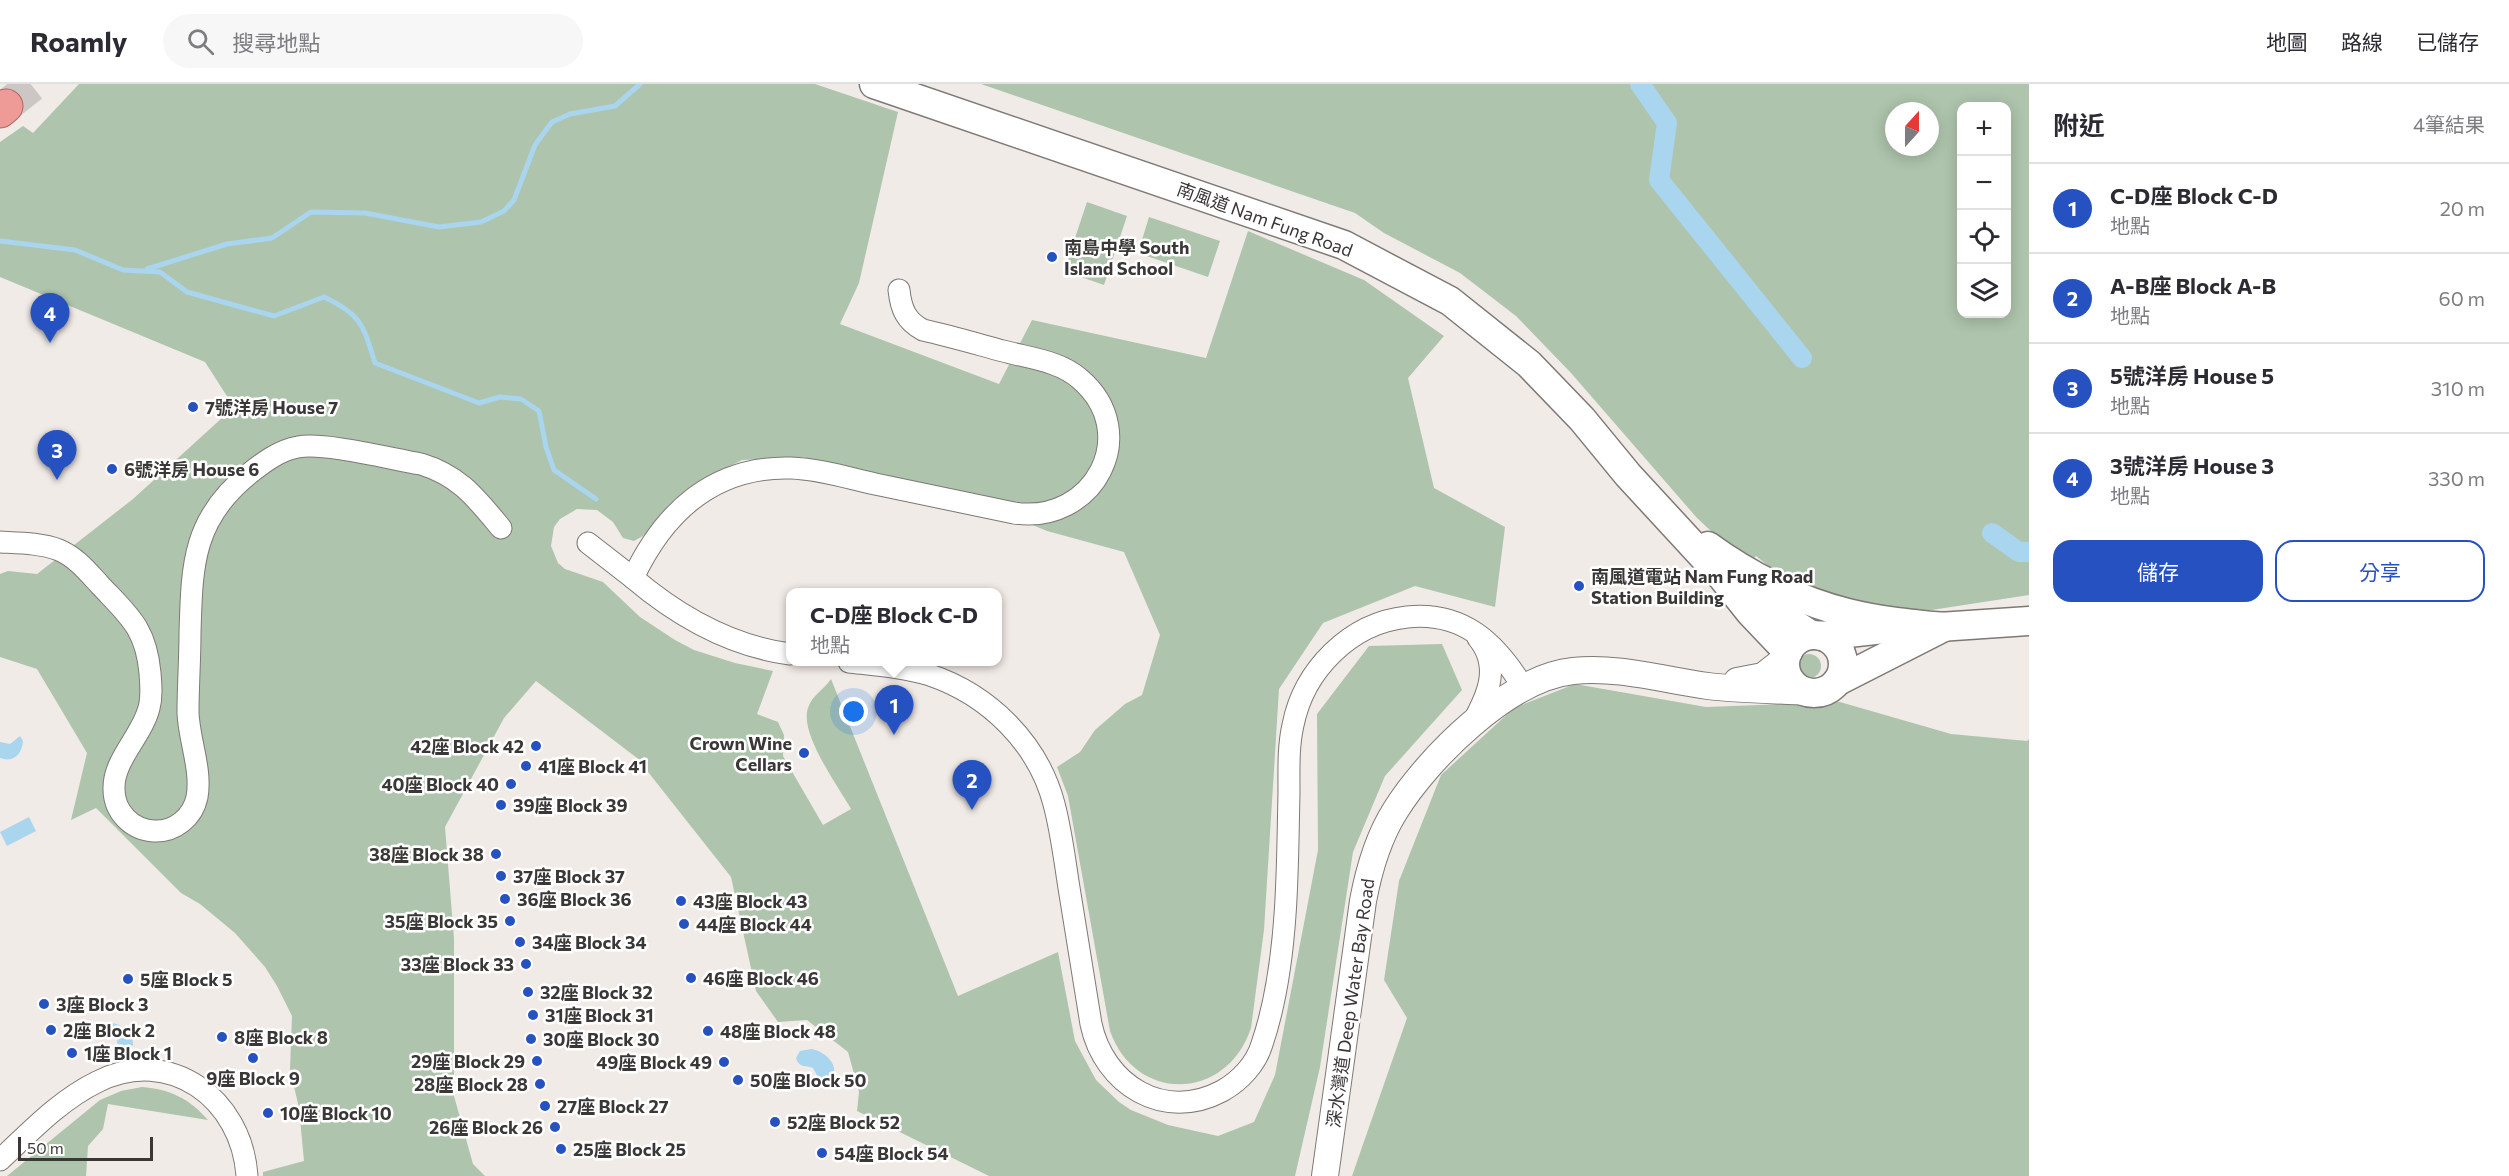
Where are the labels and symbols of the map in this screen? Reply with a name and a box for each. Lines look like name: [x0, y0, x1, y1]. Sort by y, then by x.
north arrow: [1885, 102, 1939, 156]
street label: 南風道 Nam Fung Road: [1174, 177, 1356, 261]
place label: 南島中學 South Island School: [1064, 236, 1189, 279]
marker: 南島中學 South Island School: [1045, 250, 1059, 264]
pin: 4: [31, 294, 70, 343]
place label: 7號洋房 House 7: [205, 396, 338, 418]
marker: 7號洋房 House 7: [186, 400, 200, 414]
pin: 3: [38, 430, 76, 480]
place label: 6號洋房 House 6: [124, 458, 259, 480]
marker: 6號洋房 House 6: [105, 462, 119, 476]
place label: 南風道電站 Nam Fung Road Station Building: [1591, 565, 1813, 608]
marker: 南風道電站 Nam Fung Road Station Building: [1572, 579, 1586, 593]
pin: 1: [874, 686, 914, 735]
your location: [839, 697, 868, 726]
place label: Crown Wine Cellars: [690, 732, 792, 775]
place label: 42座 Block 42: [410, 735, 524, 757]
marker: 42座 Block 42: [529, 739, 543, 753]
marker: Crown Wine Cellars: [797, 746, 811, 760]
place label: 41座 Block 41: [538, 755, 647, 777]
marker: 41座 Block 41: [519, 759, 533, 773]
pin: 2: [952, 760, 992, 810]
place label: 40座 Block 40: [381, 773, 499, 795]
marker: 40座 Block 40: [504, 777, 518, 791]
place label: 39座 Block 39: [513, 794, 628, 816]
marker: 39座 Block 39: [494, 798, 508, 812]
place label: 38座 Block 38: [369, 843, 484, 865]
marker: 38座 Block 38: [489, 847, 503, 861]
place label: 37座 Block 37: [513, 865, 625, 887]
marker: 37座 Block 37: [494, 869, 508, 883]
street label: 深水灣道 Deep Water Bay Road: [1322, 877, 1378, 1129]
place label: 36座 Block 36: [517, 888, 632, 910]
place label: 43座 Block 43: [693, 890, 808, 912]
marker: 36座 Block 36: [498, 892, 512, 906]
marker: 43座 Block 43: [674, 894, 688, 908]
place label: 35座 Block 35: [385, 910, 498, 932]
place label: 44座 Block 44: [696, 913, 812, 935]
marker: 35座 Block 35: [503, 914, 517, 928]
marker: 44座 Block 44: [677, 917, 691, 931]
place label: 34座 Block 34: [532, 931, 647, 953]
marker: 34座 Block 34: [513, 935, 527, 949]
place label: 33座 Block 33: [401, 953, 514, 975]
marker: 33座 Block 33: [519, 957, 533, 971]
place label: 46座 Block 46: [703, 967, 819, 989]
place label: 5座 Block 5: [140, 968, 233, 990]
marker: 46座 Block 46: [684, 971, 698, 985]
marker: 5座 Block 5: [121, 972, 135, 986]
place label: 32座 Block 32: [540, 981, 653, 1003]
marker: 32座 Block 32: [521, 985, 535, 999]
place label: 3座 Block 3: [56, 993, 148, 1015]
marker: 3座 Block 3: [37, 997, 51, 1011]
place label: 31座 Block 31: [545, 1004, 654, 1026]
marker: 31座 Block 31: [526, 1008, 540, 1022]
place label: 2座 Block 2: [63, 1019, 155, 1041]
place label: 48座 Block 48: [720, 1020, 836, 1042]
marker: 2座 Block 2: [44, 1023, 58, 1037]
marker: 48座 Block 48: [701, 1024, 715, 1038]
place label: 8座 Block 8: [234, 1026, 328, 1048]
place label: 30座 Block 30: [543, 1028, 659, 1050]
marker: 8座 Block 8: [215, 1030, 229, 1044]
marker: 30座 Block 30: [524, 1032, 538, 1046]
place label: 1座 Block 1: [84, 1042, 172, 1064]
marker: 1座 Block 1: [65, 1046, 79, 1060]
place label: 29座 Block 29: [411, 1050, 525, 1072]
marker: 9座 Block 9: [246, 1051, 260, 1065]
place label: 49座 Block 49: [596, 1051, 712, 1073]
marker: 29座 Block 29: [530, 1054, 544, 1068]
marker: 49座 Block 49: [717, 1055, 731, 1069]
place label: 9座 Block 9: [206, 1067, 300, 1089]
place label: 50座 Block 50: [750, 1069, 866, 1091]
place label: 28座 Block 28: [414, 1073, 528, 1095]
marker: 50座 Block 50: [731, 1073, 745, 1087]
marker: 28座 Block 28: [533, 1077, 547, 1091]
place label: 27座 Block 27: [557, 1095, 669, 1117]
marker: 27座 Block 27: [538, 1099, 552, 1113]
place label: 10座 Block 10: [280, 1102, 392, 1124]
marker: 10座 Block 10: [261, 1106, 275, 1120]
place label: 52座 Block 52: [787, 1111, 900, 1133]
marker: 52座 Block 52: [768, 1115, 782, 1129]
place label: 26座 Block 26: [429, 1116, 543, 1138]
marker: 26座 Block 26: [548, 1120, 562, 1134]
scale bar: [18, 1134, 153, 1162]
place label: 25座 Block 25: [573, 1138, 686, 1160]
marker: 25座 Block 25: [554, 1142, 568, 1156]
place label: 54座 Block 54: [834, 1142, 949, 1164]
marker: 54座 Block 54: [815, 1146, 829, 1160]

